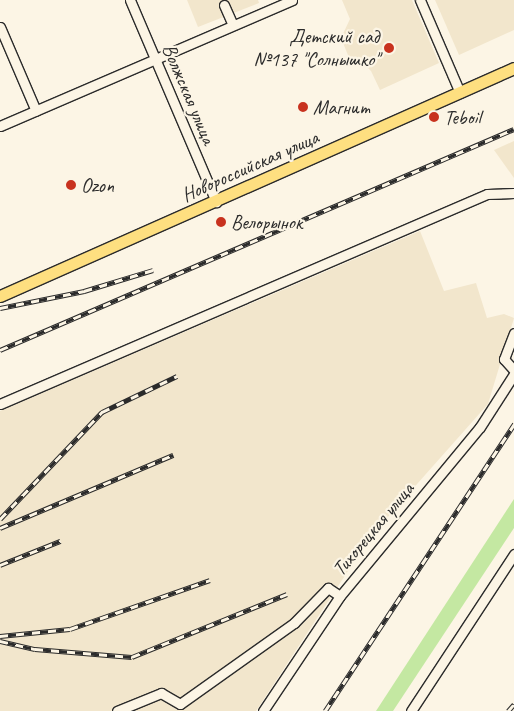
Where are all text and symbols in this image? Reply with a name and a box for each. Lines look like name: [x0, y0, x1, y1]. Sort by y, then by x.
place label: Детский сад №137 "Солнышко": [254, 24, 379, 71]
street label: Волжская улица: [157, 40, 221, 148]
marker: Детский сад №137 "Солнышко": [383, 42, 395, 54]
place label: Магнит: [313, 95, 370, 119]
marker: Магнит: [297, 101, 309, 113]
place label: Teboil: [444, 105, 481, 129]
marker: Teboil: [428, 111, 440, 123]
street label: Новороссийская улица: [177, 125, 323, 207]
place label: Ozon: [81, 173, 114, 197]
marker: Ozon: [65, 179, 77, 191]
place label: Велорынок: [231, 210, 302, 234]
marker: Велорынок: [215, 216, 227, 228]
street label: Тихорецкая улица: [326, 477, 420, 581]

